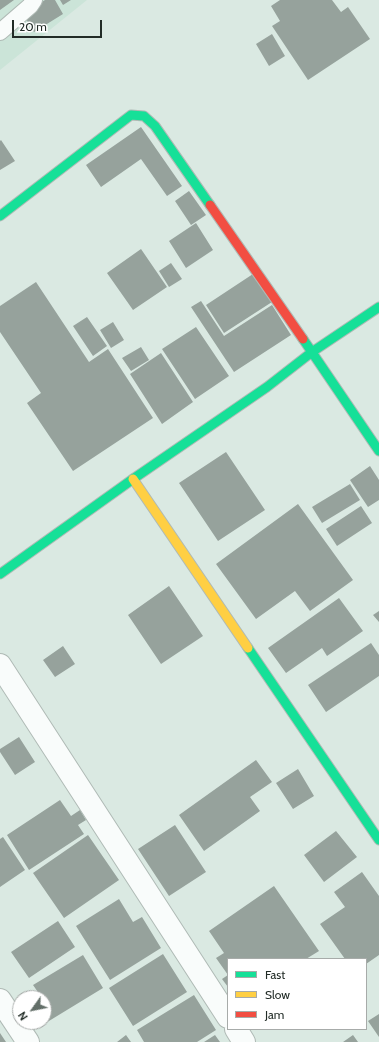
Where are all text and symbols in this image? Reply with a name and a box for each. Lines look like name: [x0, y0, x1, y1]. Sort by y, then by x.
scale bar: [14, 12, 104, 38]
text: 20 m: [19, 19, 47, 34]
legend: [227, 958, 367, 1030]
text: Fast: [265, 967, 285, 982]
text: Slow: [265, 987, 290, 1002]
north arrow: [12, 990, 52, 1030]
text: Jam: [265, 1007, 284, 1022]
text: N: [15, 1009, 31, 1023]

